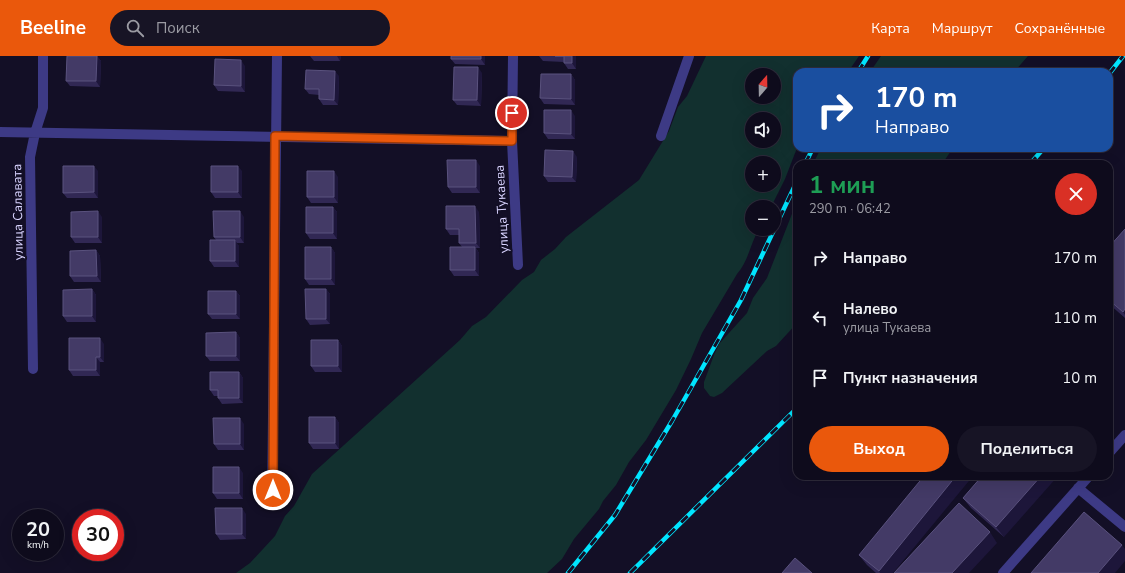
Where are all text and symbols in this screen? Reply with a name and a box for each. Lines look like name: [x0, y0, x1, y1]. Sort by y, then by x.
search box: [110, 10, 390, 46]
text: Beeline: [20, 15, 86, 41]
icon: search: [124, 17, 146, 39]
text: Поиск: [156, 18, 200, 38]
text: Карта: [871, 19, 910, 38]
text: Маршрут: [932, 19, 993, 38]
text: Сохранённые: [1015, 19, 1105, 38]
north arrow: [745, 68, 781, 104]
map controls: [745, 68, 781, 236]
text: 170 m: [875, 79, 958, 117]
icon: right: [809, 84, 861, 136]
pin: [495, 96, 529, 130]
icon: arrive: [501, 102, 523, 124]
button: sound: [745, 112, 781, 148]
text: Направо: [875, 115, 949, 139]
button: +: [745, 156, 781, 192]
street label: улица Салавата: [8, 164, 28, 260]
street label: улица Тукаева: [491, 164, 513, 254]
text: 1 мин: [809, 169, 875, 201]
button: close: [1055, 173, 1097, 215]
button: −: [745, 200, 781, 236]
text: 290 m · 06:42: [809, 200, 891, 218]
icon: right: [809, 247, 831, 269]
text: Направо: [843, 248, 907, 268]
text: 170 m: [1053, 248, 1097, 268]
text: Налево: [843, 299, 898, 319]
icon: left: [809, 307, 831, 329]
text: 110 m: [1053, 308, 1097, 328]
text: улица Тукаева: [843, 319, 931, 337]
icon: arrive: [809, 367, 831, 389]
text: Пункт назначения: [843, 368, 978, 388]
text: 10 m: [1062, 368, 1097, 388]
button: Выход: [809, 426, 949, 472]
button: Поделиться: [957, 426, 1097, 472]
position arrow: [252, 469, 294, 511]
speed limit sign: 30: [72, 509, 124, 561]
text: 20: [26, 516, 50, 543]
text: km/h: [27, 538, 49, 552]

